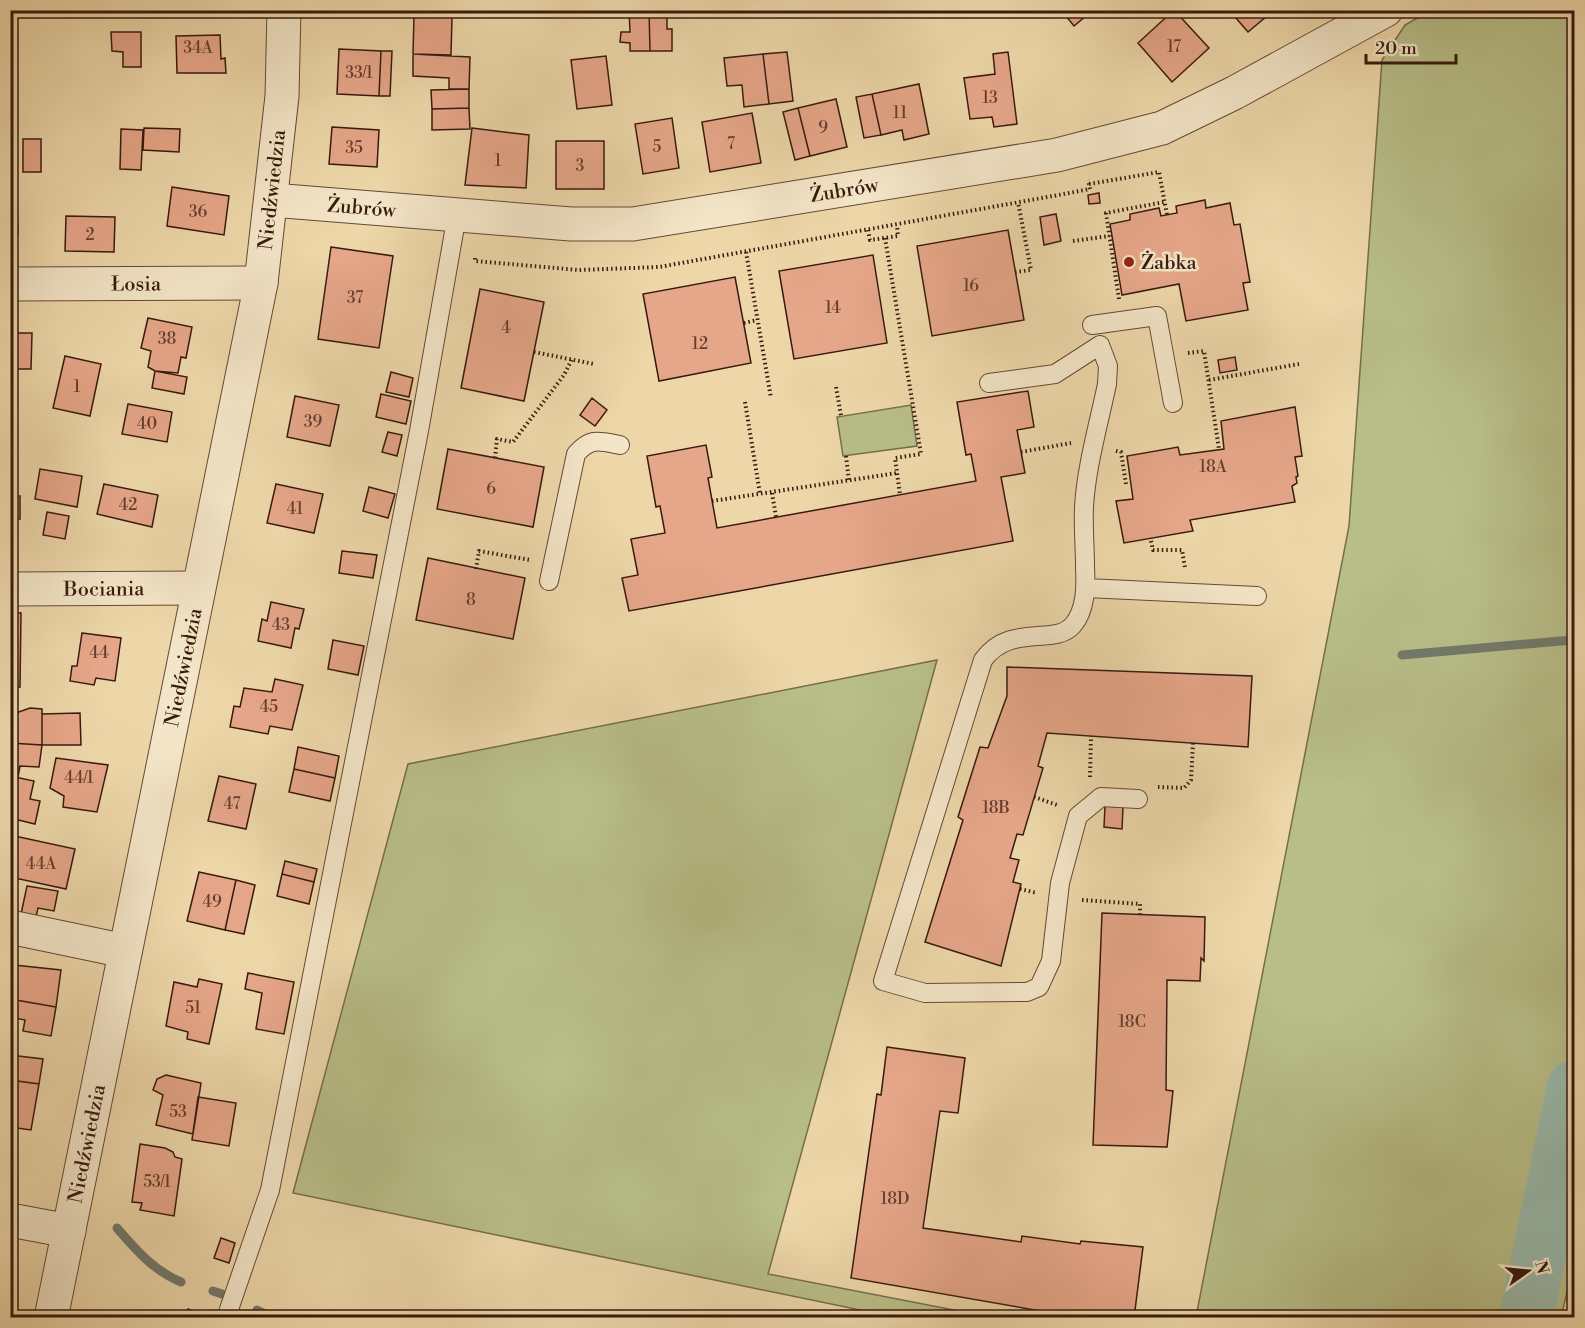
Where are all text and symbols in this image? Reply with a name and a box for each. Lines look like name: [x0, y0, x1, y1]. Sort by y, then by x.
scale bar: [1366, 27, 1456, 65]
house number: 17: [1167, 37, 1181, 57]
text: 20 m: [1375, 37, 1417, 60]
house number: 34A: [183, 38, 214, 58]
house number: 33/1: [345, 63, 373, 83]
house number: 13: [982, 88, 998, 108]
house number: 11: [893, 103, 907, 123]
house number: 9: [818, 118, 828, 138]
street label: Niedźwiedzia: [254, 128, 292, 251]
house number: 7: [727, 134, 735, 154]
house number: 5: [653, 137, 662, 157]
house number: 35: [345, 138, 363, 158]
house number: 1: [495, 151, 502, 171]
house number: 3: [576, 156, 585, 176]
street label: Żubrów: [808, 173, 882, 209]
street label: Żubrów: [326, 192, 398, 224]
house number: 36: [189, 202, 208, 222]
house number: 2: [85, 225, 95, 245]
place label: Żabka: [1141, 250, 1198, 276]
marker: Żabka: [1122, 255, 1136, 269]
street label: Łosia: [111, 272, 162, 298]
house number: 16: [963, 276, 979, 296]
house number: 37: [347, 288, 363, 308]
house number: 14: [825, 298, 841, 318]
house number: 4: [501, 318, 511, 338]
house number: 38: [158, 329, 177, 349]
house number: 12: [692, 334, 708, 354]
house number: 1: [74, 377, 81, 397]
house number: 39: [304, 412, 323, 432]
house number: 40: [137, 414, 157, 434]
house number: 18A: [1199, 457, 1228, 477]
house number: 6: [486, 479, 496, 499]
house number: 42: [119, 495, 137, 515]
house number: 41: [287, 499, 303, 519]
street label: Bociania: [63, 577, 145, 603]
house number: 8: [466, 590, 476, 610]
street label: Niedźwiedzia: [160, 605, 209, 729]
house number: 43: [272, 615, 290, 635]
house number: 44: [89, 643, 109, 663]
house number: 45: [260, 697, 278, 717]
house number: 44/1: [64, 768, 94, 788]
house number: 47: [224, 794, 240, 814]
house number: 18B: [982, 798, 1010, 818]
house number: 44A: [26, 854, 57, 874]
house number: 49: [202, 892, 222, 912]
house number: 51: [185, 998, 201, 1018]
house number: 18C: [1118, 1012, 1146, 1032]
street label: Niedźwiedzia: [64, 1081, 112, 1206]
house number: 53: [169, 1102, 187, 1122]
house number: 53/1: [143, 1172, 171, 1192]
house number: 18D: [881, 1189, 909, 1209]
north arrow: [1498, 1241, 1558, 1301]
text: N: [1530, 1259, 1553, 1276]

